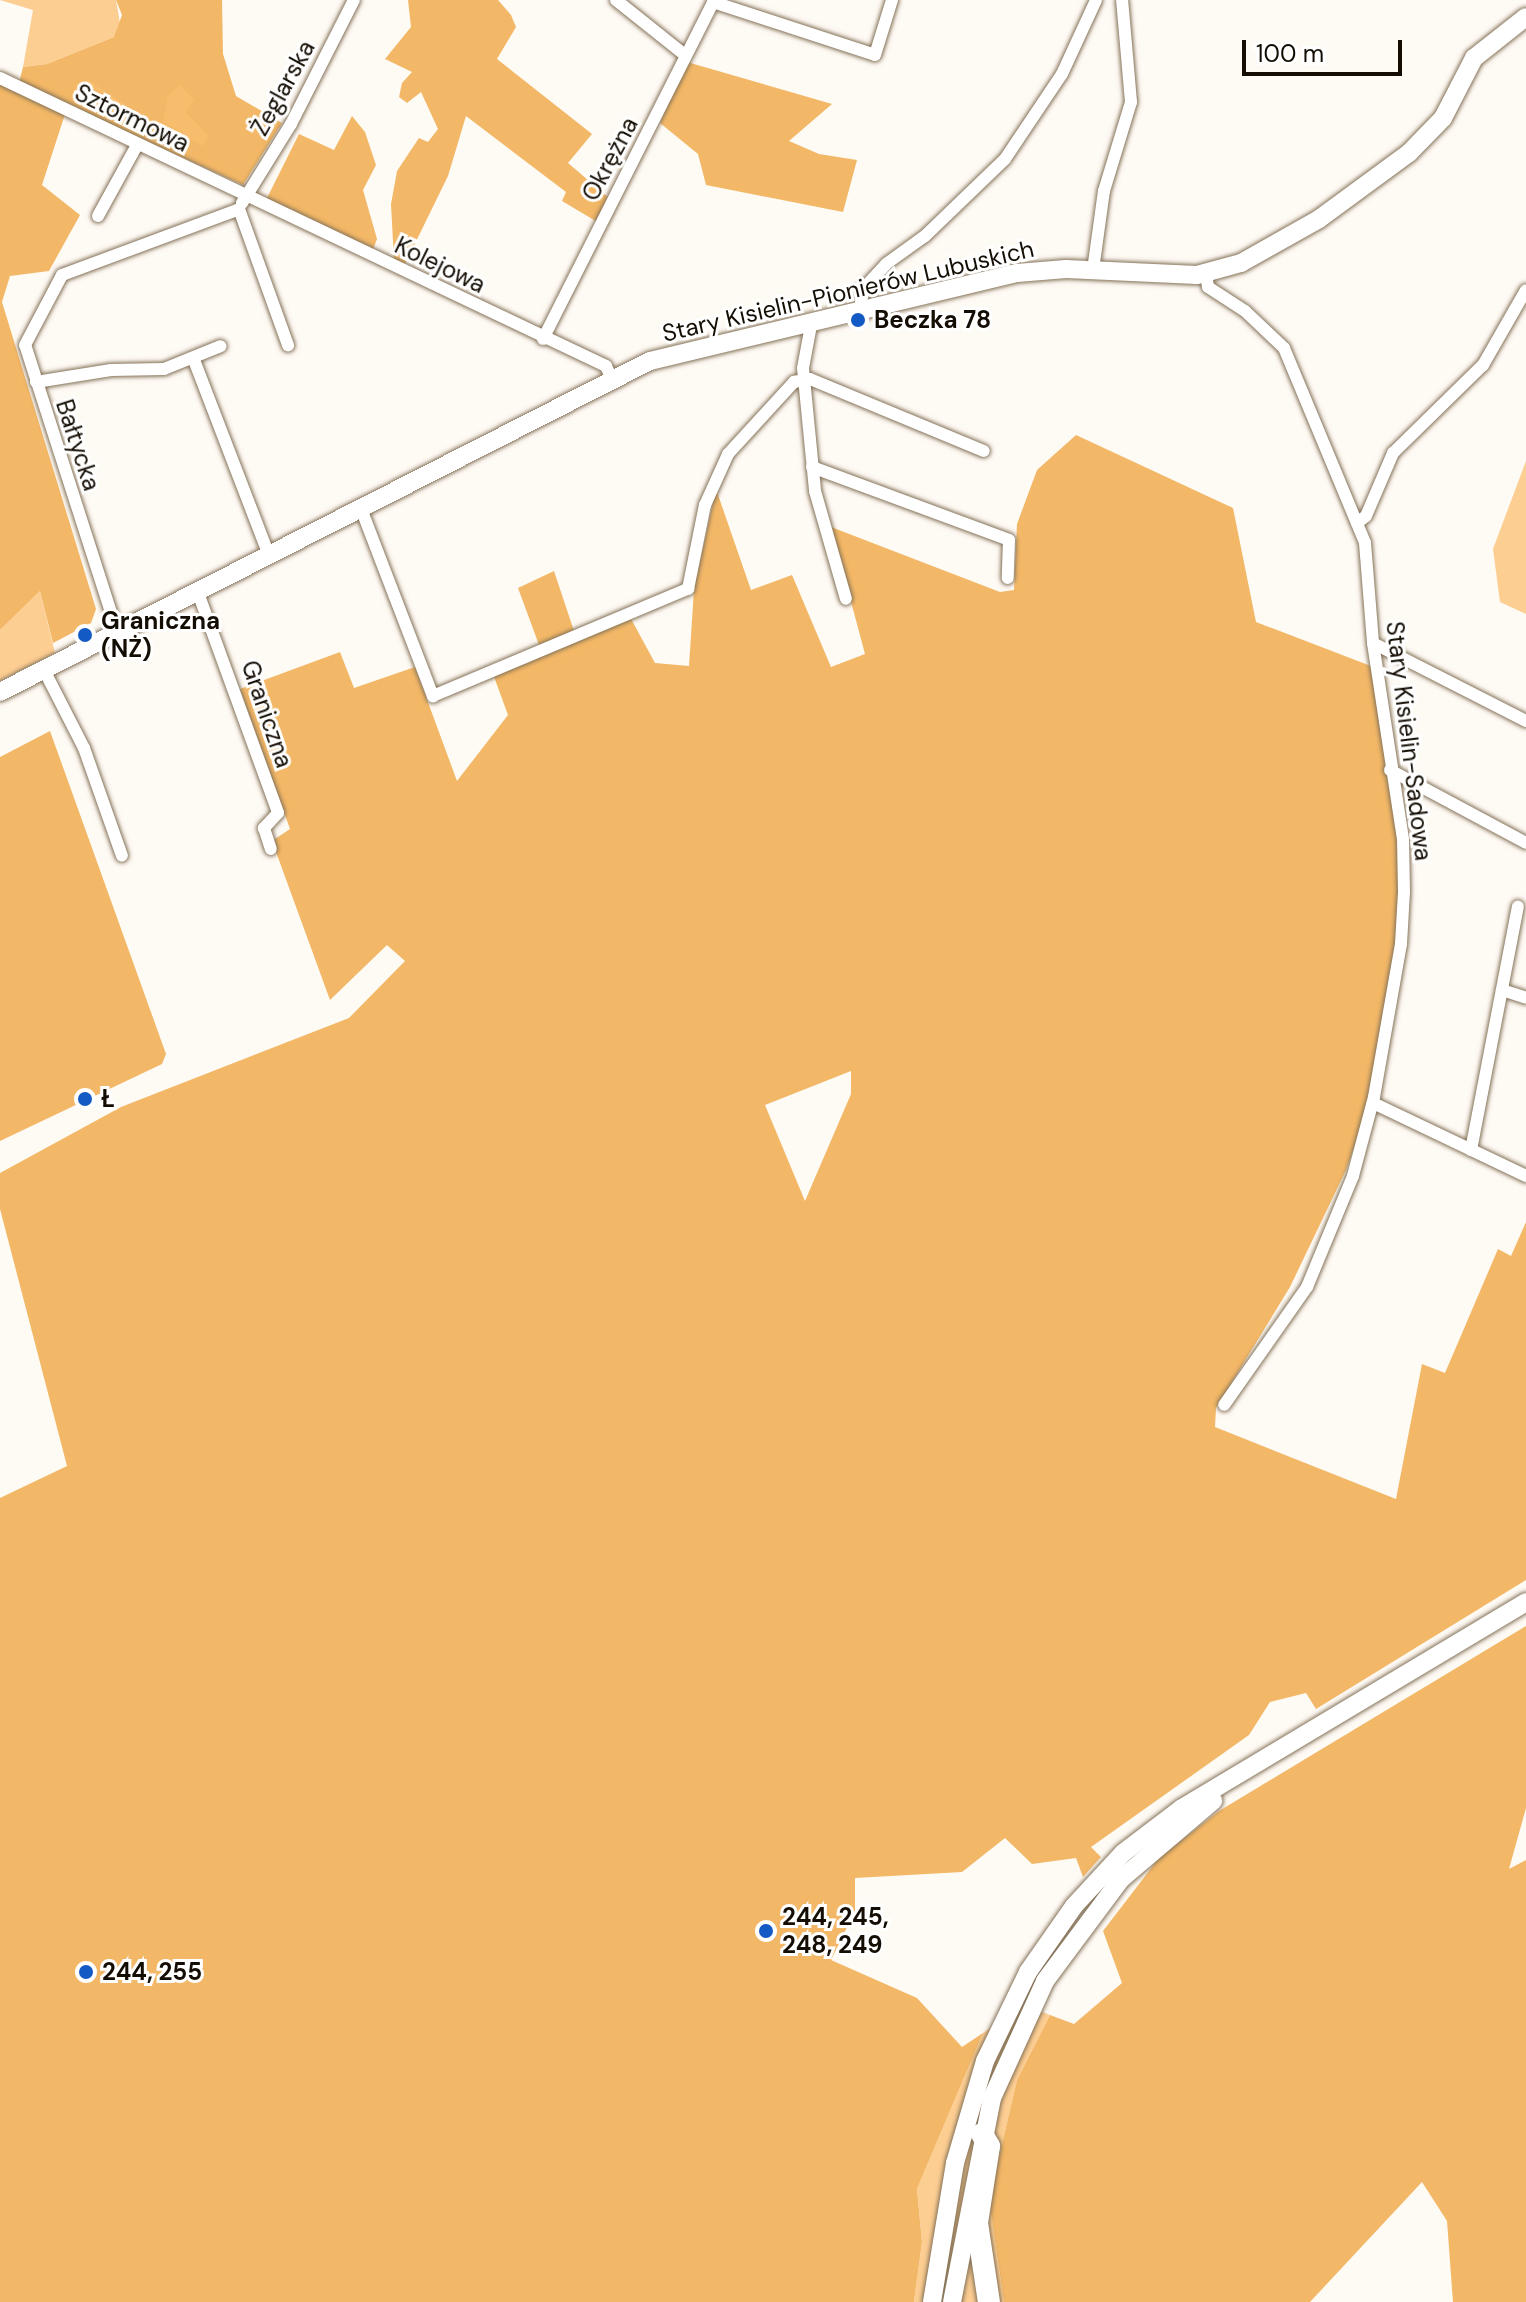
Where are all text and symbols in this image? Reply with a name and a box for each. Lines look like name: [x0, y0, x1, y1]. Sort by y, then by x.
scale bar: [1246, 24, 1406, 74]
street label: Żeglarska: [245, 35, 321, 141]
text: 100 m: [1256, 38, 1324, 69]
street label: Sztormowa: [70, 78, 194, 158]
street label: Okrężna: [576, 112, 644, 206]
street label: Kolejowa: [390, 231, 490, 299]
street label: Stary Kisielin-Pionierów Lubuskich: [659, 234, 1037, 348]
place label: Beczka 78: [874, 306, 991, 334]
marker: Beczka 78: [849, 311, 867, 329]
street label: Bałtycka: [50, 396, 106, 494]
place label: Graniczna (NŻ): [101, 607, 220, 663]
street label: Stary Kisielin-Sadowa: [1380, 620, 1438, 862]
marker: Graniczna (NŻ): [76, 626, 94, 644]
street label: Graniczna: [235, 657, 299, 771]
place label: Ł: [101, 1085, 115, 1113]
marker: Ł: [76, 1090, 94, 1108]
place label: 244, 245, 248, 249: [782, 1903, 889, 1959]
marker: 244, 245, 248, 249: [757, 1922, 775, 1940]
place label: 244, 255: [102, 1958, 202, 1986]
marker: 244, 255: [77, 1963, 95, 1981]

